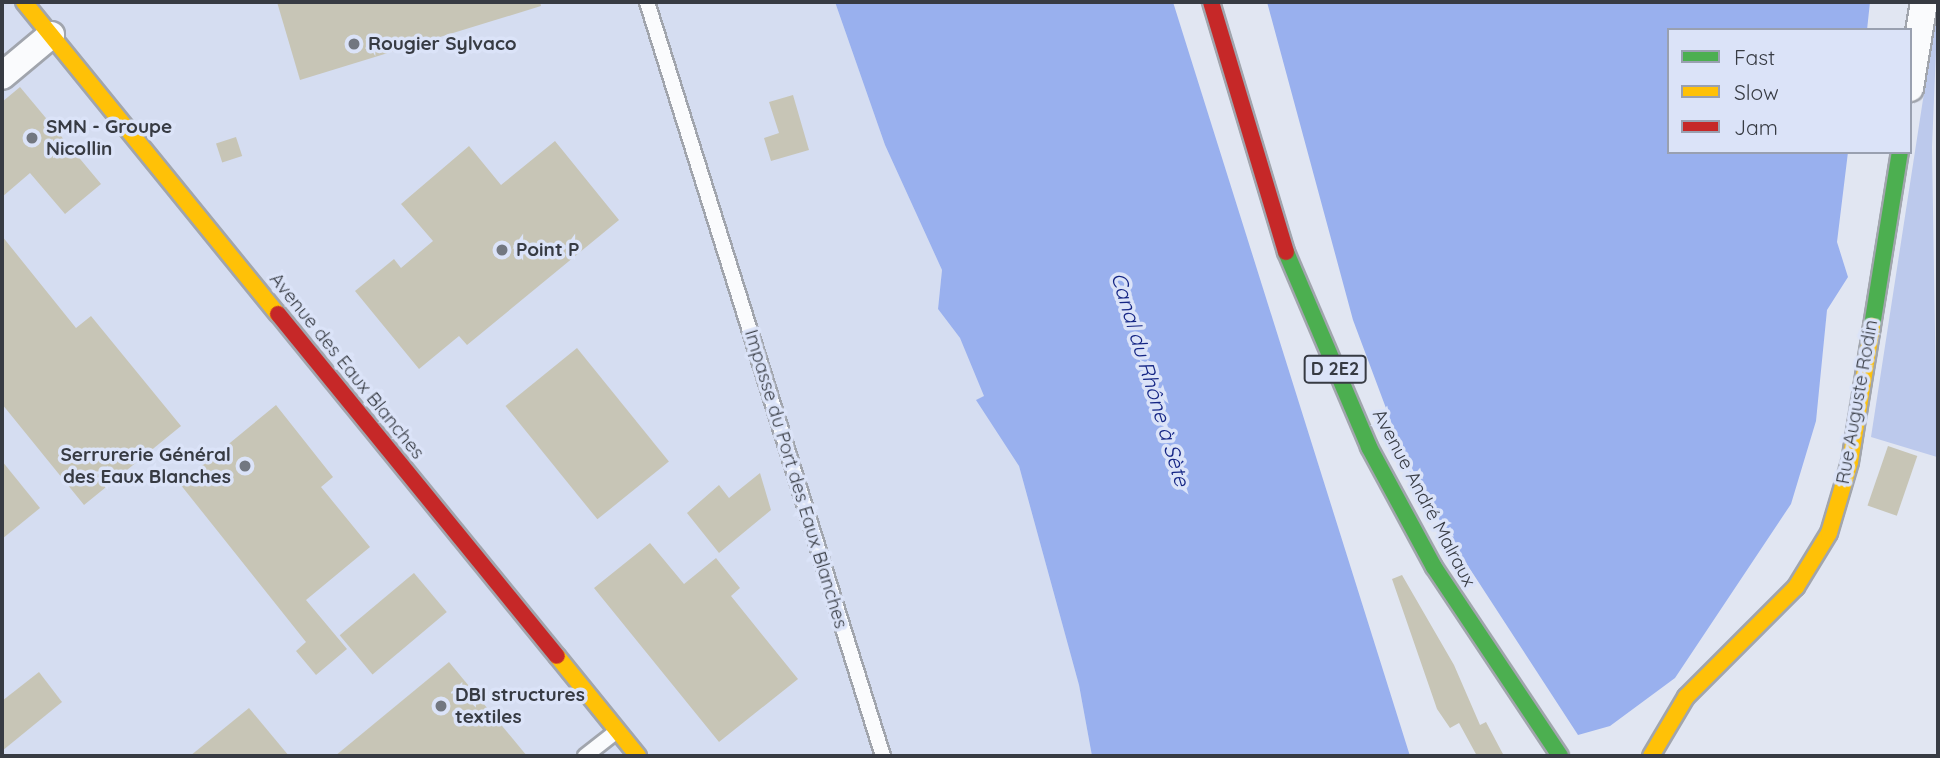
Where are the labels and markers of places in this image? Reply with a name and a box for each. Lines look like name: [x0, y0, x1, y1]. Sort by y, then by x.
place label: Rougier Sylvaco: [368, 33, 517, 55]
marker: Rougier Sylvaco: [346, 36, 362, 52]
place label: SMN - Groupe Nicollin: [46, 116, 172, 160]
marker: SMN - Groupe Nicollin: [24, 130, 40, 146]
place label: Point P: [516, 239, 579, 261]
marker: Point P: [494, 242, 510, 258]
place label: Serrurerie Général des Eaux Blanches: [60, 444, 231, 488]
marker: Serrurerie Général des Eaux Blanches: [237, 458, 253, 474]
place label: DBI structures textiles: [455, 684, 585, 728]
marker: DBI structures textiles: [433, 698, 449, 714]

